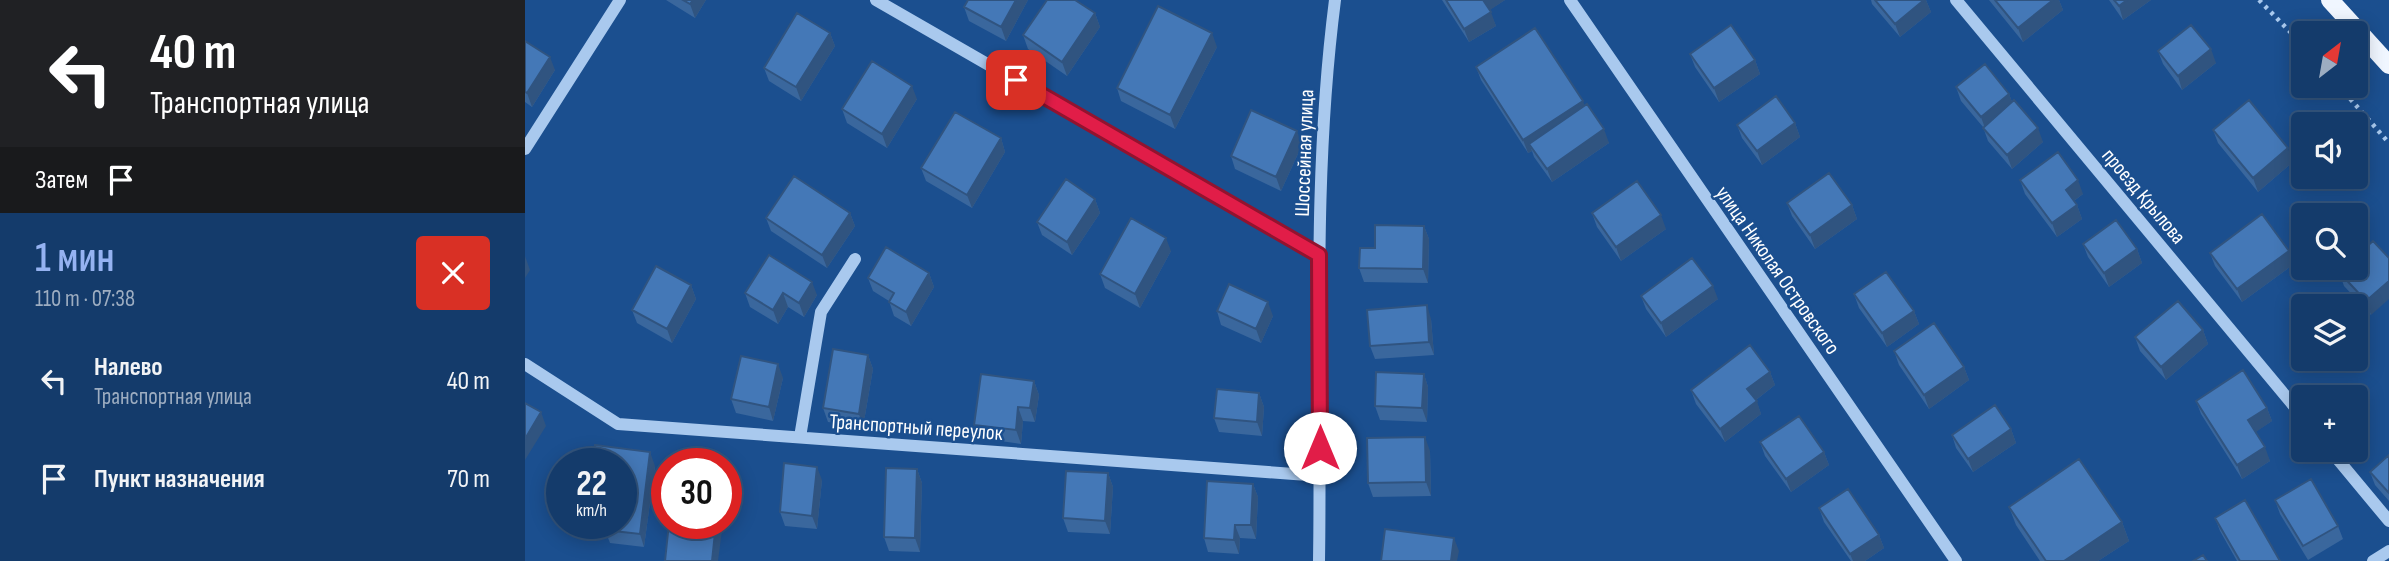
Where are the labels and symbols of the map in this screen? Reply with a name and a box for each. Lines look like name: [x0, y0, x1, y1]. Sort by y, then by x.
north arrow: [2291, 21, 2368, 98]
pin: [986, 50, 1046, 110]
street label: Шоссейная улица: [1290, 89, 1319, 217]
street label: проезд Крылова: [2096, 144, 2191, 249]
street label: улица Николая Островского: [1710, 181, 1845, 359]
street label: Транспортный переулок: [829, 409, 1003, 446]
position arrow: [1283, 411, 1357, 485]
speed limit sign: 30: [651, 448, 742, 539]

